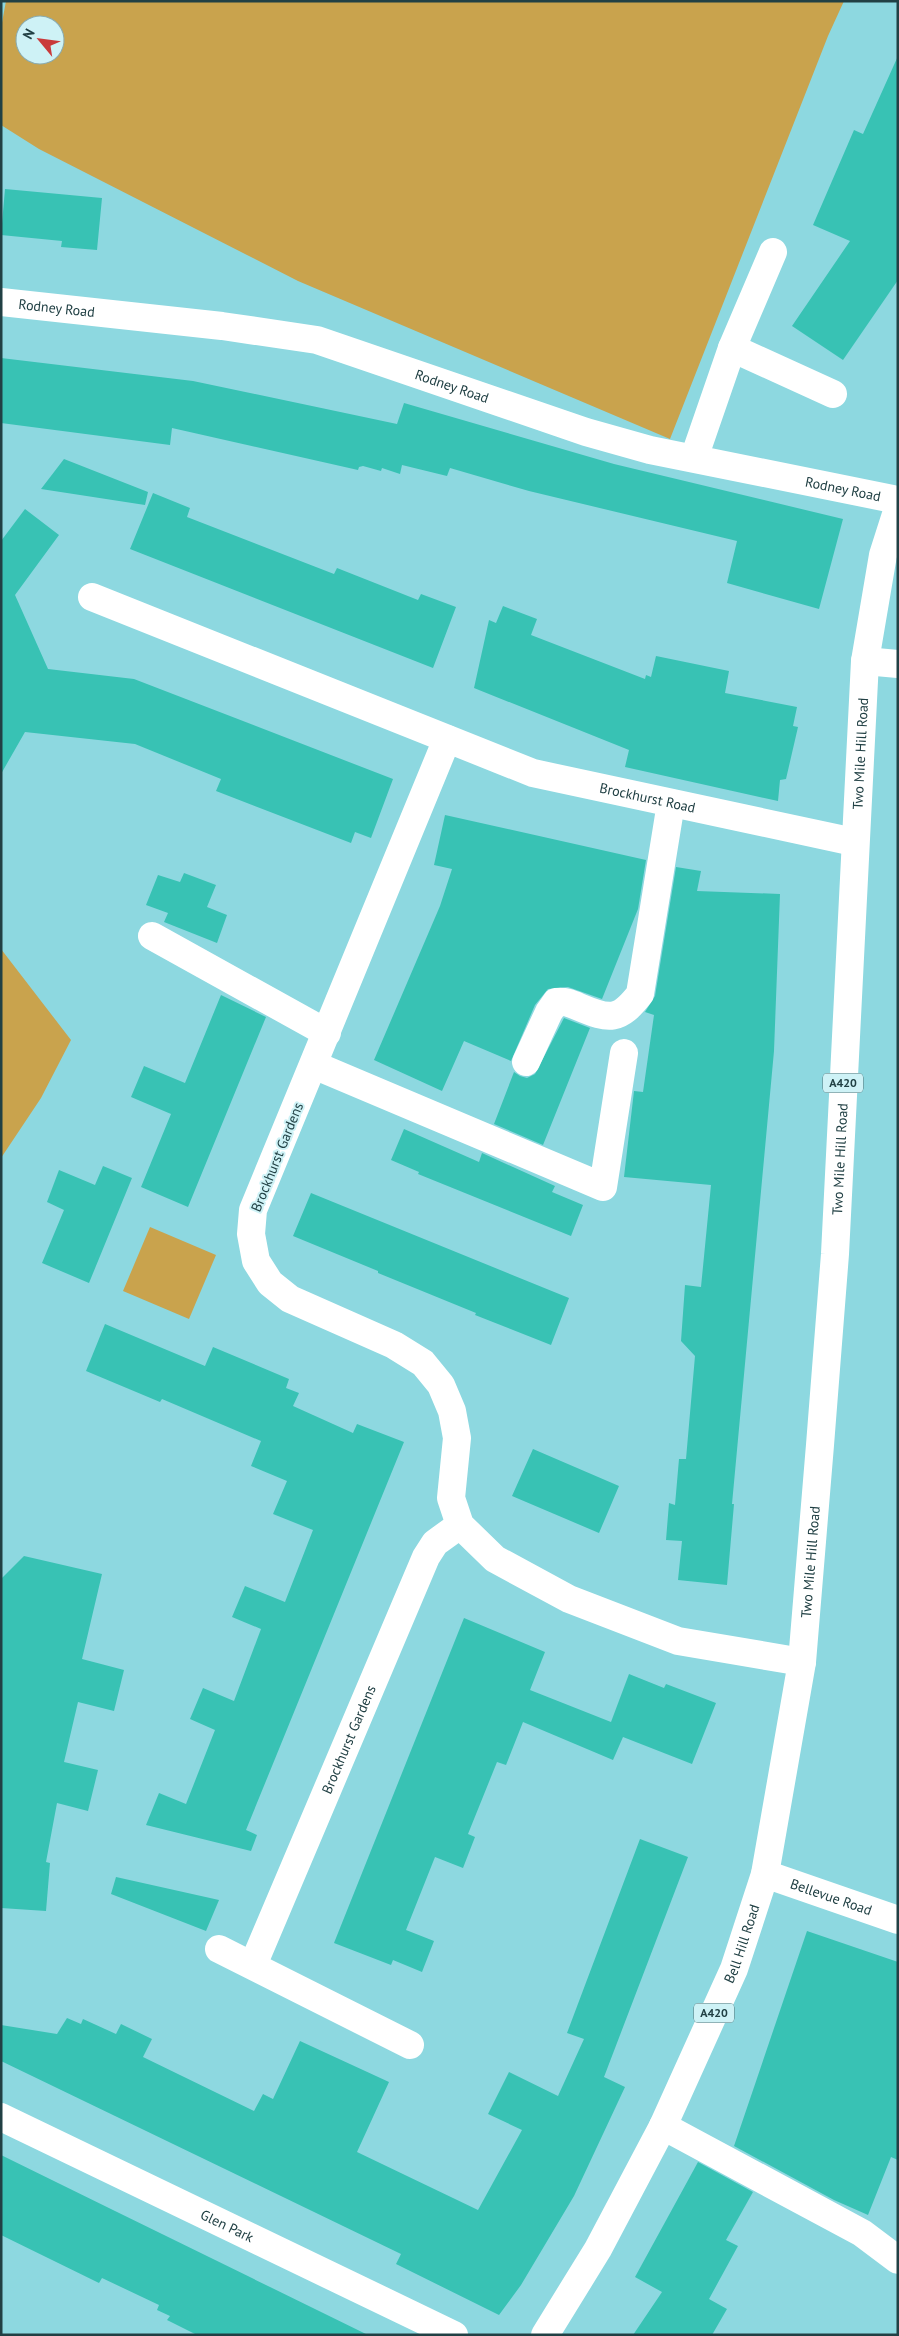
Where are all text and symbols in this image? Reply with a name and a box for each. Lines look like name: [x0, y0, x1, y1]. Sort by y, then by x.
north arrow: [15, 15, 65, 65]
text: N: [19, 25, 39, 42]
street label: Rodney Road: [18, 295, 96, 321]
street label: Rodney Road: [413, 365, 491, 407]
street label: Rodney Road: [804, 473, 882, 505]
street label: Two Mile Hill Road: [848, 697, 872, 810]
street label: Brockhurst Road: [598, 779, 697, 817]
road number: A420: [823, 1074, 863, 1092]
street label: Brockhurst Gardens: [247, 1100, 307, 1214]
street label: Two Mile Hill Road: [828, 1103, 852, 1215]
street label: Two Mile Hill Road: [797, 1505, 824, 1618]
street label: Brockhurst Gardens: [318, 1682, 380, 1797]
street label: Bellevue Road: [788, 1874, 874, 1919]
street label: Bell Hill Road: [720, 1902, 764, 1986]
road number: A420: [694, 2004, 734, 2022]
street label: Glen Park: [198, 2205, 257, 2246]

